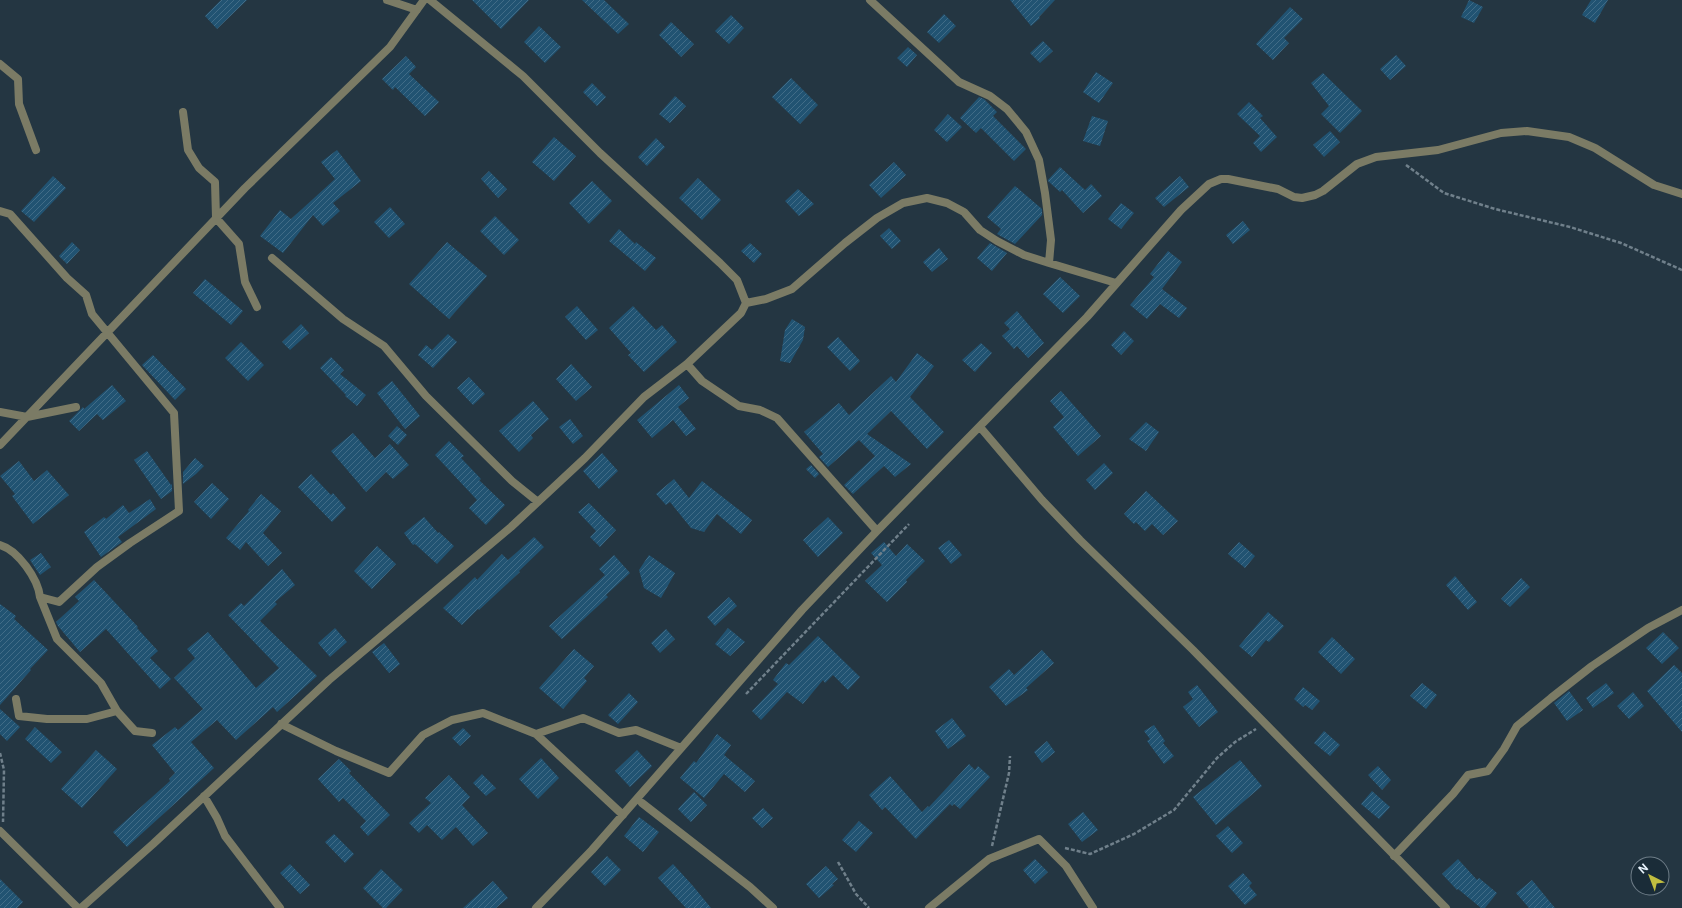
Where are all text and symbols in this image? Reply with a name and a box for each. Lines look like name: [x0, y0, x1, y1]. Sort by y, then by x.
north arrow: [1630, 856, 1670, 896]
text: N: [1636, 861, 1651, 877]

